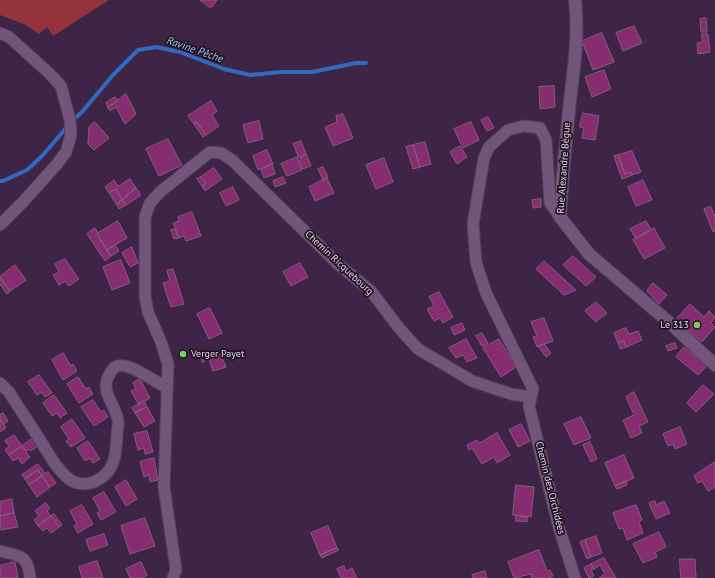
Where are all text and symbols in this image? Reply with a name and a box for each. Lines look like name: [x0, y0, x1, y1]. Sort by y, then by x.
water label: Ravine Pêche: [165, 34, 225, 66]
street label: Rue Alexandre Bègue: [555, 122, 573, 214]
street label: Chemin Ricquebourg: [302, 228, 376, 298]
place label: Le 313: [660, 319, 689, 331]
marker: Le 313: [692, 320, 702, 330]
place label: Verger Payet: [191, 348, 244, 360]
marker: Verger Payet: [178, 349, 188, 359]
street label: Chemin des Orchidées: [533, 440, 567, 536]

